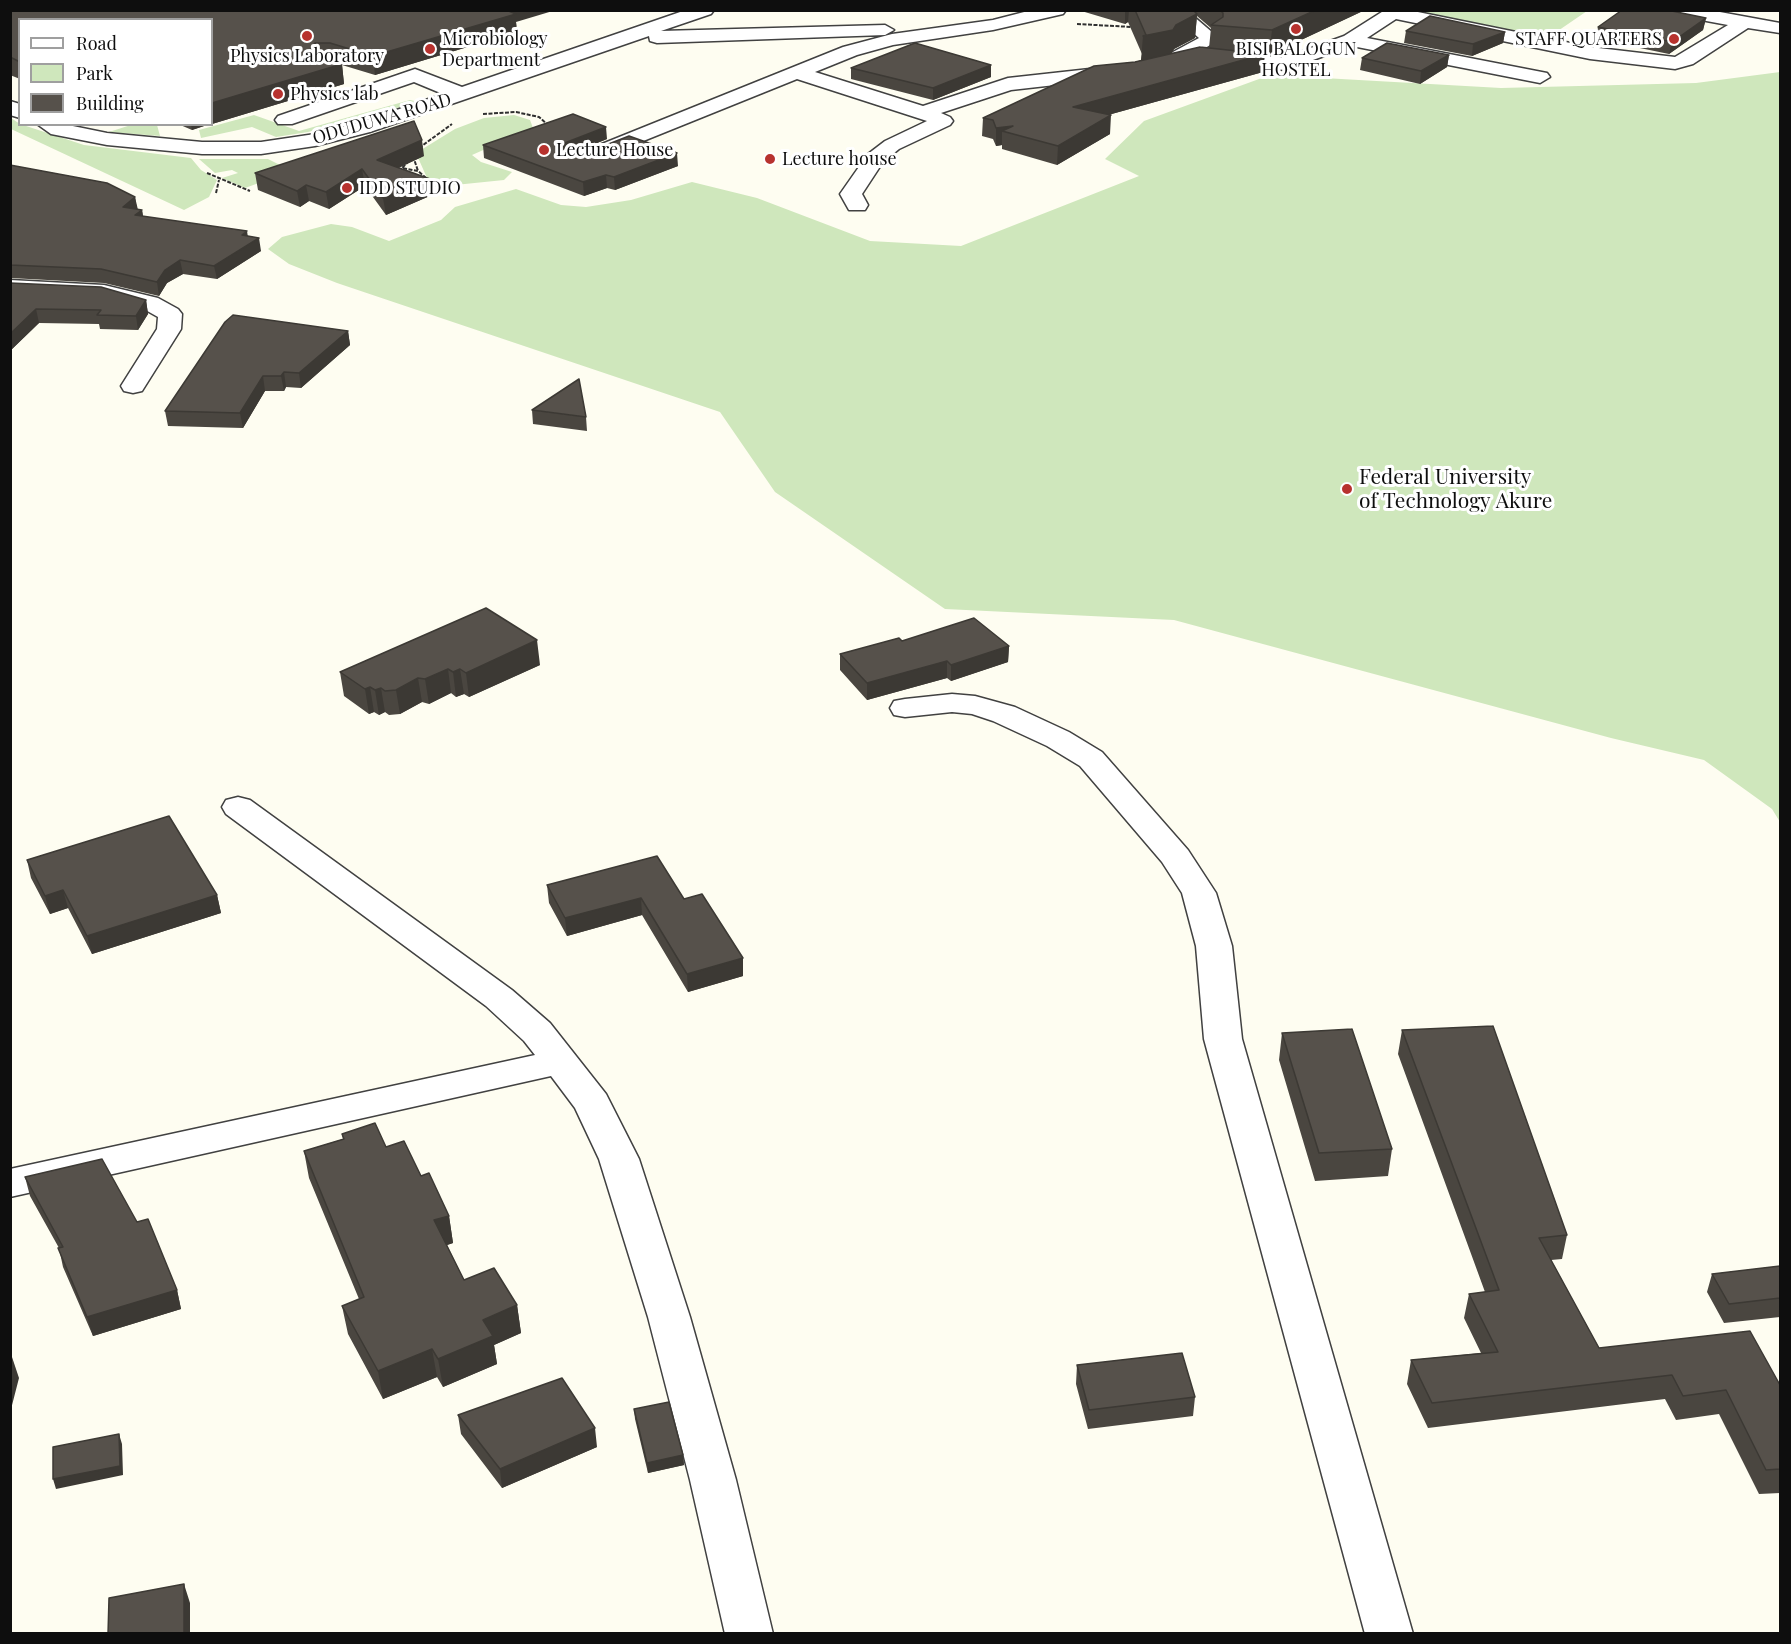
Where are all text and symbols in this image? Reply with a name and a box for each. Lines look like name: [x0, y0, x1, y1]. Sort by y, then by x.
legend: [18, 18, 213, 126]
marker: BISI BALOGUN HOSTEL: [1289, 22, 1303, 36]
place label: Microbiology Department: [442, 28, 548, 70]
place label: STAFF QUARTERS: [1515, 28, 1662, 50]
marker: Physics Laboratory: [300, 29, 314, 43]
text: Road: [76, 31, 117, 55]
marker: STAFF QUARTERS: [1667, 32, 1681, 46]
place label: BISI BALOGUN HOSTEL: [1235, 38, 1357, 80]
marker: Microbiology Department: [423, 42, 437, 56]
place label: Physics Laboratory: [230, 45, 384, 67]
text: Park: [76, 61, 113, 85]
place label: Physics lab: [290, 83, 379, 105]
marker: Physics lab: [271, 87, 285, 101]
street label: ODUDUWA ROAD: [310, 89, 454, 149]
text: Building: [76, 91, 144, 115]
place label: Lecture House: [556, 139, 673, 161]
marker: Lecture House: [537, 143, 551, 157]
place label: Lecture house: [782, 148, 897, 170]
marker: Lecture house: [763, 152, 777, 166]
place label: IDD STUDIO: [359, 177, 461, 199]
marker: IDD STUDIO: [340, 181, 354, 195]
place label: Federal University of Technology Akure: [1359, 464, 1552, 514]
marker: Federal University of Technology Akure: [1340, 482, 1354, 496]

